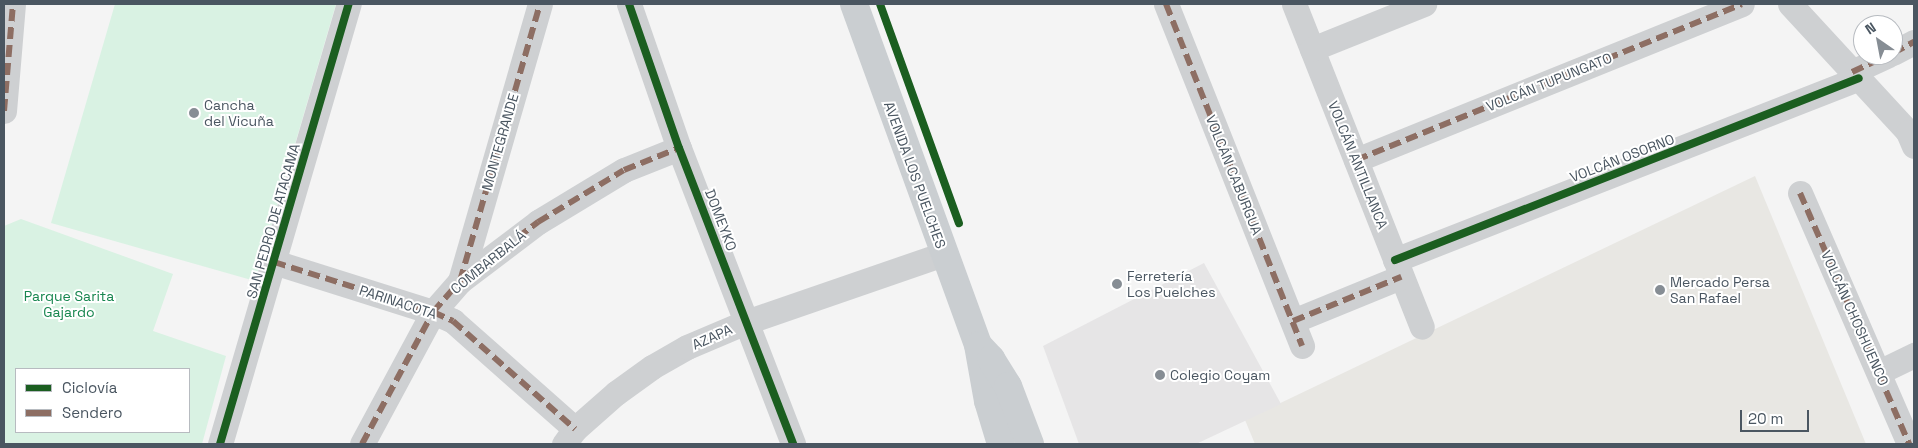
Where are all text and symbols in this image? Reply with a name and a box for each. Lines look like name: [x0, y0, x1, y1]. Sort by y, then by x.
north arrow: [1853, 15, 1903, 65]
text: N: [1862, 18, 1879, 38]
street label: VOLCÁN TUPUNGATO: [1483, 49, 1615, 115]
street label: MONTEGRANDE: [478, 92, 522, 192]
place label: Cancha del Vicuña: [204, 97, 274, 130]
street label: VOLCÁN ANTILLANCA: [1325, 98, 1391, 232]
street label: AVENIDA LOS PUELCHES: [881, 99, 949, 251]
marker: Cancha del Vicuña: [188, 107, 200, 119]
street label: VOLCÁN CABURGUA: [1202, 112, 1266, 238]
street label: VOLCÁN OSORNO: [1567, 130, 1677, 186]
street label: SAN PEDRO DE ATACAMA: [243, 141, 303, 301]
street label: DOMEYKO: [702, 187, 740, 253]
street label: COMBARBALÁ: [447, 227, 529, 297]
street label: VOLCÁN CHOSHUENCO: [1818, 248, 1892, 388]
place label: Ferretería Los Puelches: [1127, 268, 1216, 300]
place label: Mercado Persa San Rafael: [1670, 274, 1770, 306]
marker: Ferretería Los Puelches: [1111, 278, 1123, 290]
street label: PARINACOTA: [357, 282, 439, 322]
marker: Mercado Persa San Rafael: [1654, 284, 1666, 296]
park label: Parque Sarita Gajardo: [24, 288, 114, 321]
street label: AZAPA: [689, 321, 735, 353]
place label: Colegio Coyam: [1170, 367, 1270, 383]
legend: [15, 368, 190, 433]
marker: Colegio Coyam: [1154, 369, 1166, 381]
text: Ciclovía: [62, 378, 117, 397]
scale bar: [1743, 400, 1812, 432]
text: Sendero: [62, 403, 122, 422]
text: 20 m: [1748, 409, 1783, 428]

